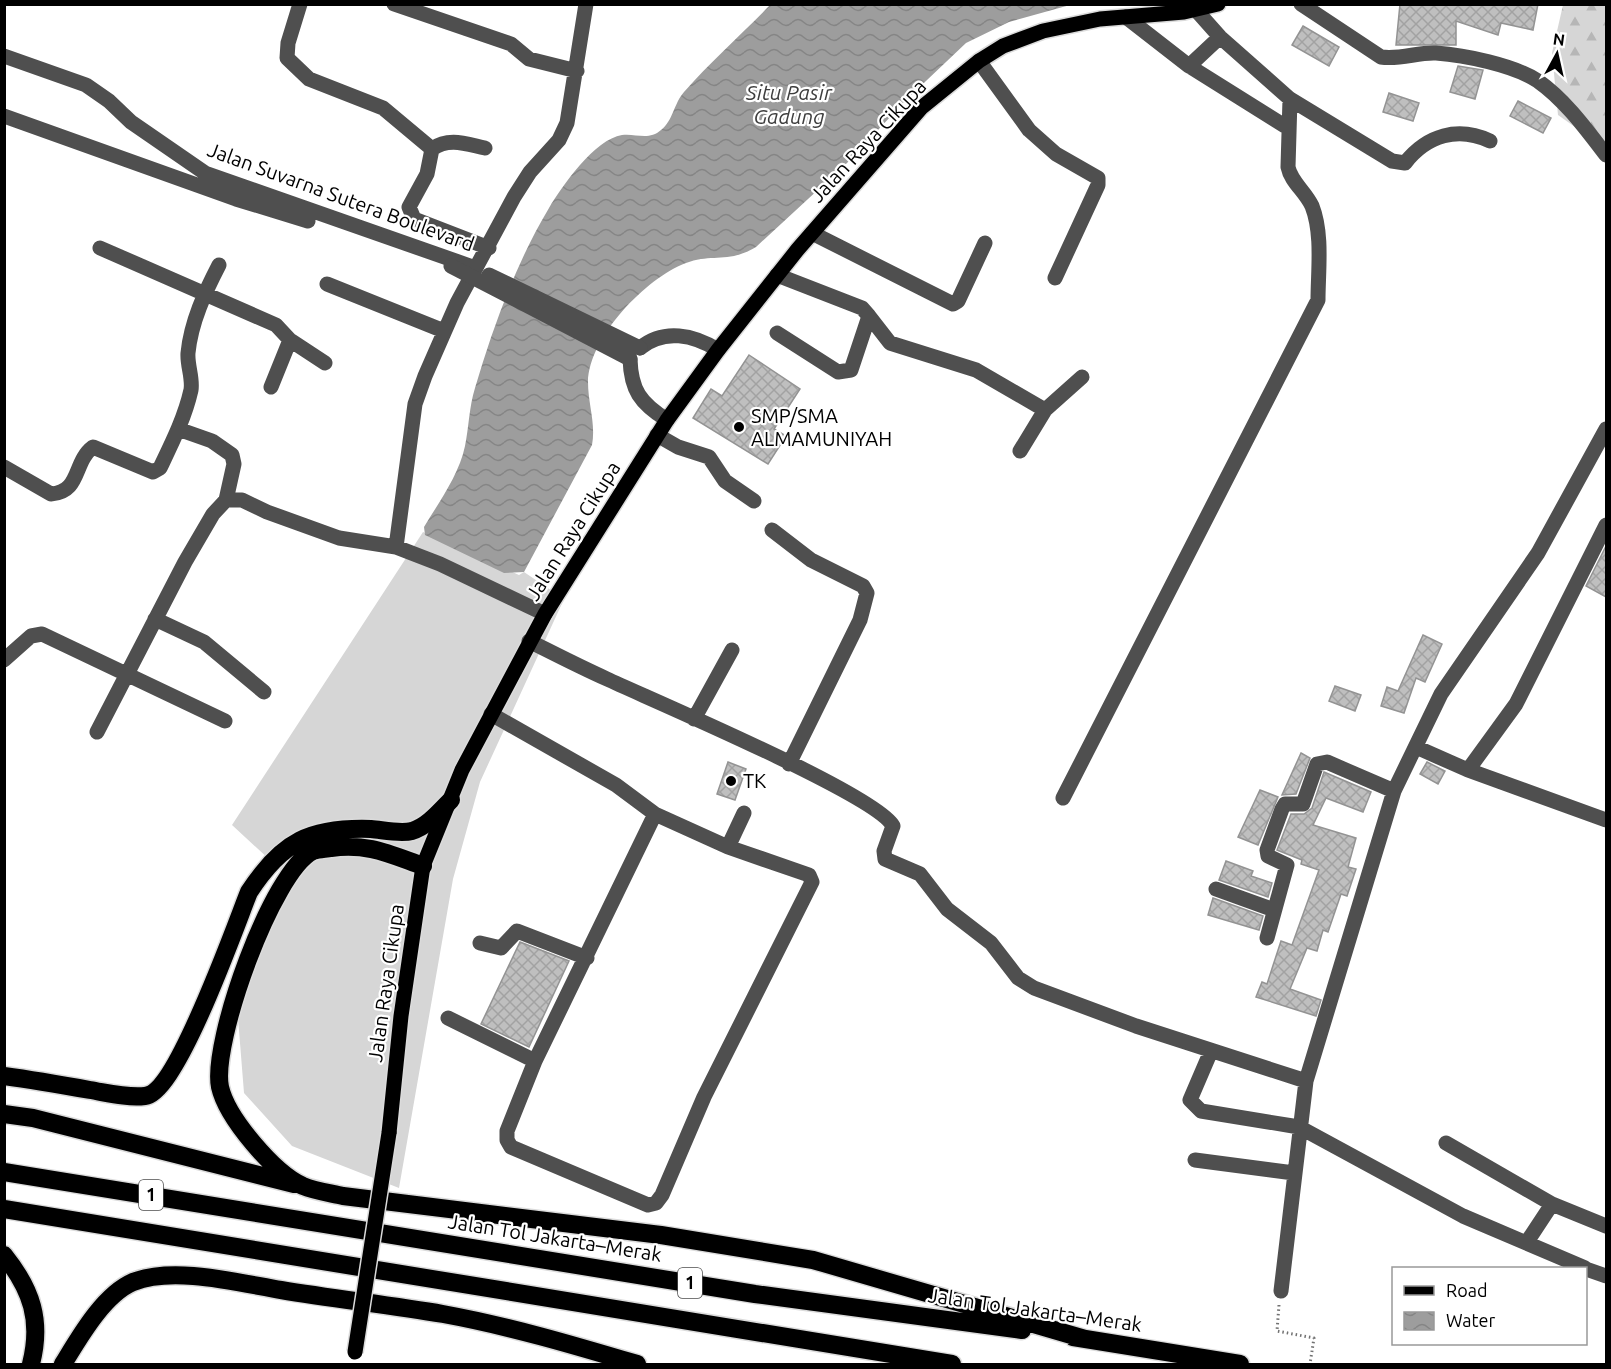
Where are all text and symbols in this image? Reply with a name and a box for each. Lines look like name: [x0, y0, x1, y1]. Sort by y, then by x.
north arrow: [1527, 24, 1587, 84]
text: N: [1552, 29, 1566, 49]
street label: Jalan Raya Cikupa: [805, 75, 930, 207]
water label: Situ Pasir Gadung: [745, 80, 833, 128]
street label: Jalan Suvarna Sutera Boulevard: [205, 138, 478, 256]
place label: SMP/SMA ALMAMUNIYAH: [751, 404, 892, 450]
marker: SMP/SMA ALMAMUNIYAH: [732, 420, 746, 434]
street label: Jalan Raya Cikupa: [521, 457, 625, 604]
place label: TK: [743, 769, 766, 792]
marker: TK: [724, 774, 738, 788]
street label: Jalan Raya Cikupa: [363, 902, 408, 1063]
road number: 1: [139, 1180, 163, 1210]
street label: Jalan Tol Jakarta–Merak: [447, 1209, 663, 1266]
legend: [1392, 1267, 1587, 1345]
road number: 1: [678, 1268, 702, 1298]
text: Road: [1446, 1280, 1488, 1300]
street label: Jalan Tol Jakarta–Merak: [927, 1283, 1144, 1336]
text: Water: [1446, 1310, 1496, 1330]

